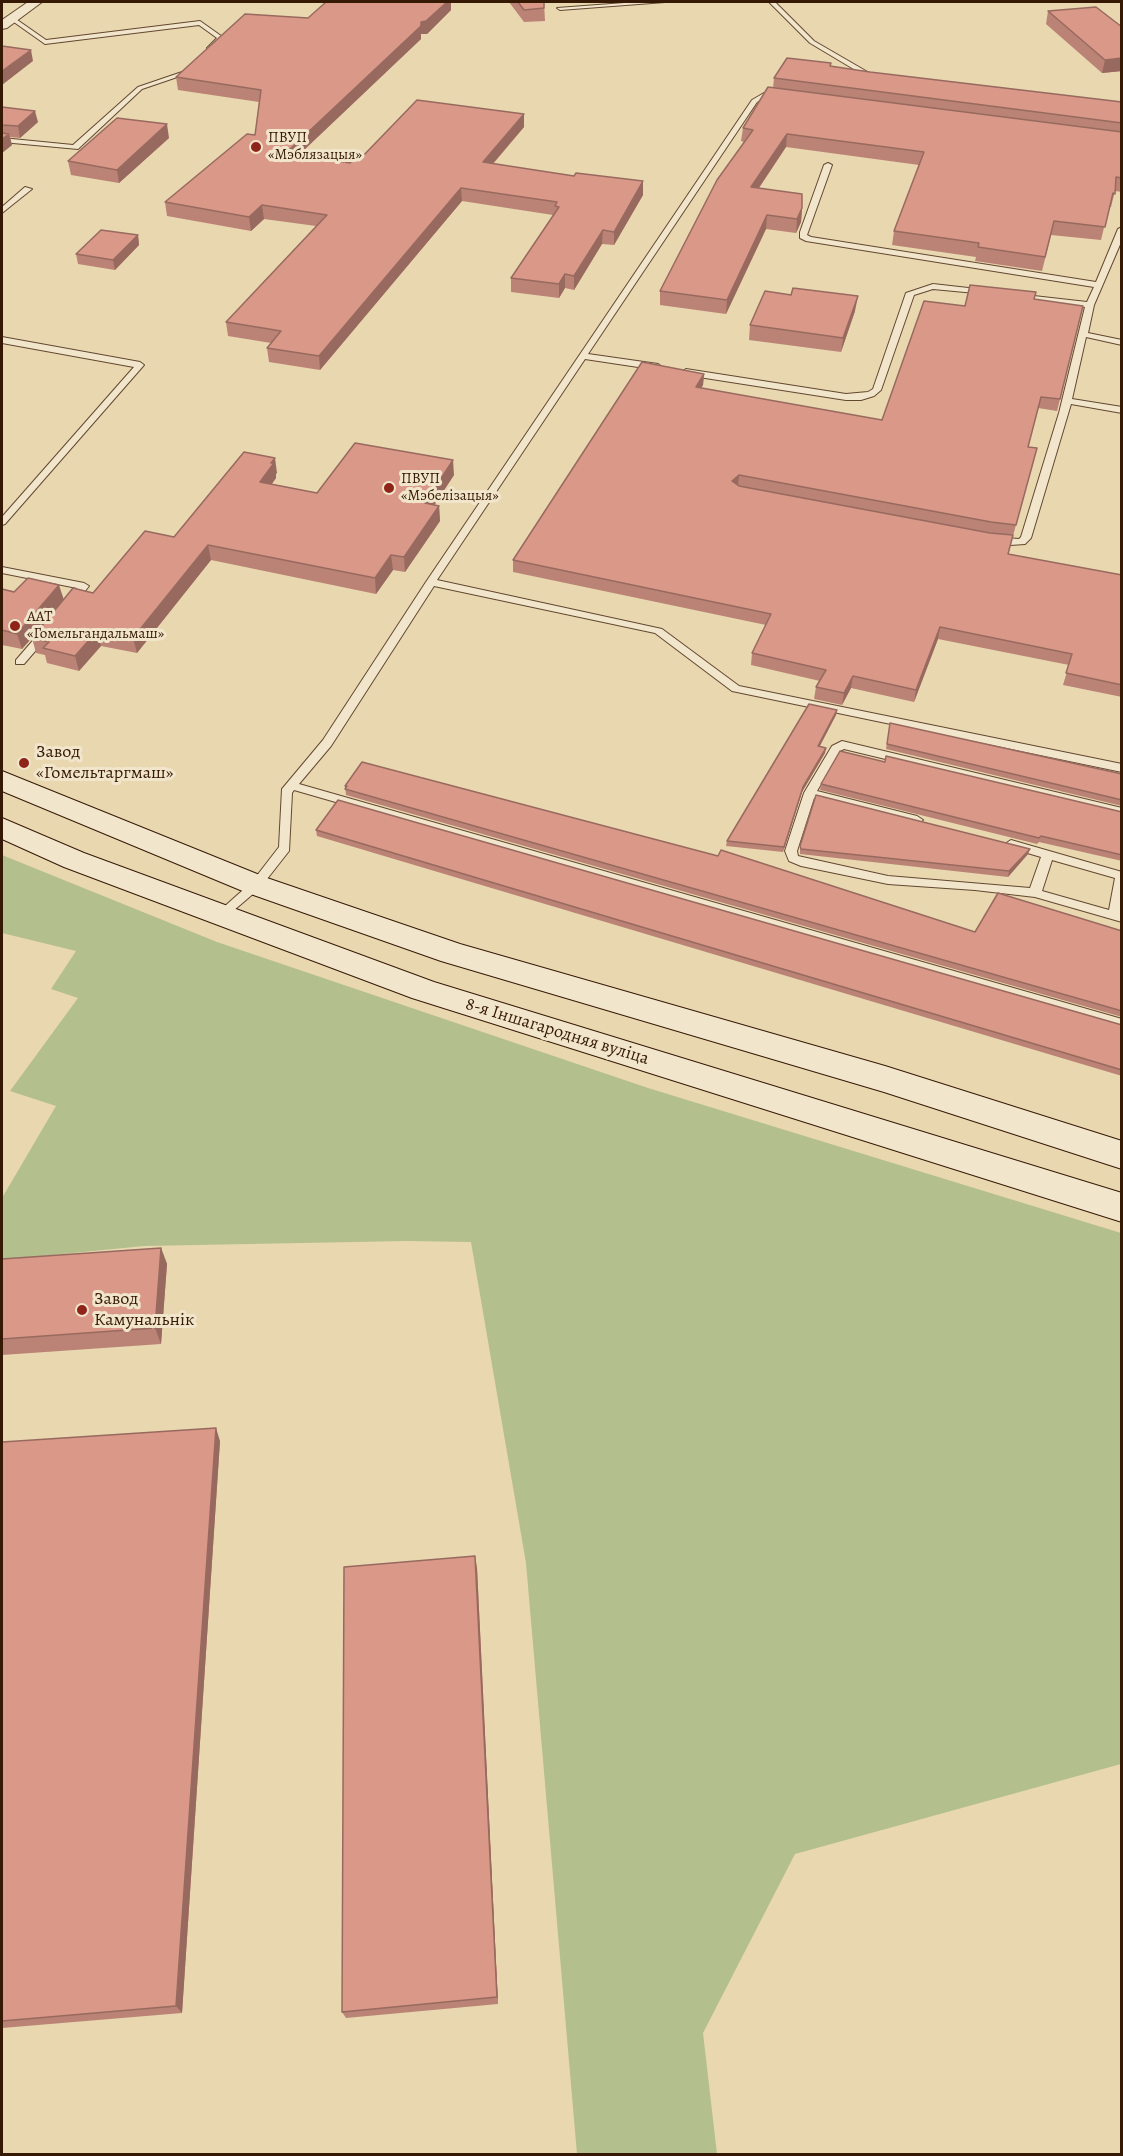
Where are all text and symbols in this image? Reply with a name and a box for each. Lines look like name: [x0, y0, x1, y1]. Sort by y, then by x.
place label: ПВУП «Мэблязацыя»: [268, 129, 362, 164]
marker: ПВУП «Мэблязацыя»: [249, 140, 263, 154]
place label: ПВУП «Мэбелізацыя»: [401, 470, 499, 505]
marker: ПВУП «Мэбелізацыя»: [382, 481, 396, 495]
place label: ААТ «Гомельгандальмаш»: [27, 608, 164, 643]
marker: ААТ «Гомельгандальмаш»: [8, 619, 22, 633]
place label: Завод «Гомельтаргмаш»: [36, 742, 174, 784]
marker: Завод «Гомельтаргмаш»: [17, 756, 31, 770]
street label: 8-я Іншагародняя вуліца: [463, 994, 651, 1070]
place label: Завод Камунальнік: [94, 1289, 194, 1332]
marker: Завод Камунальнік: [75, 1303, 89, 1317]

